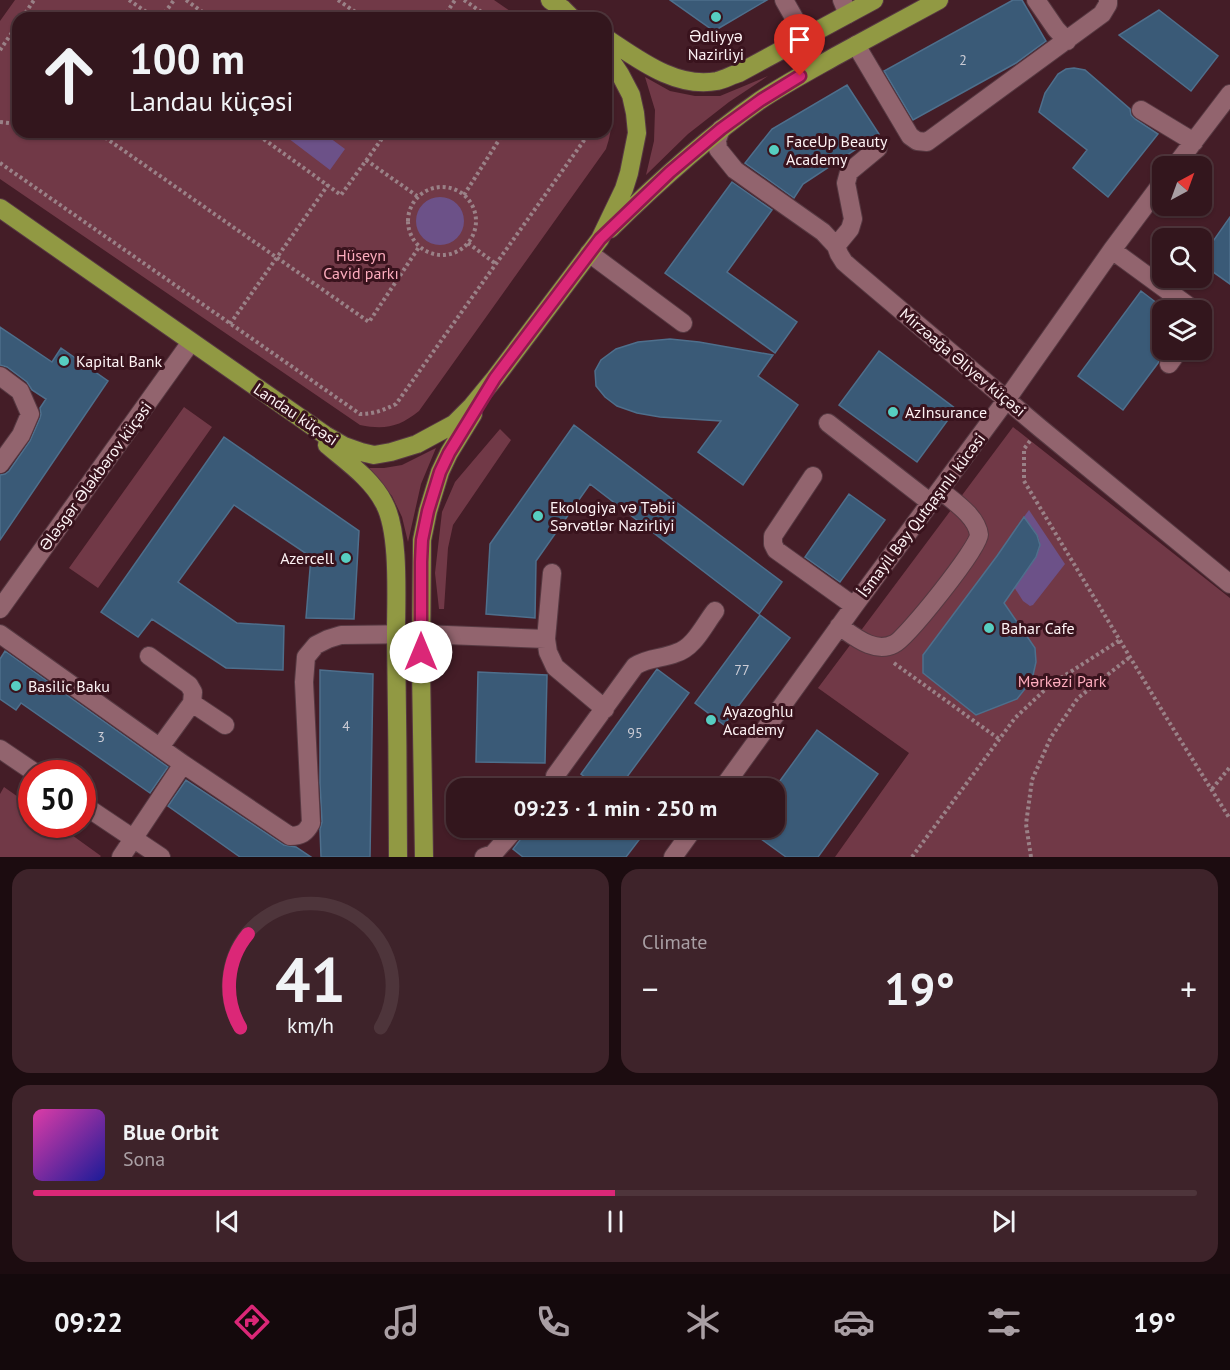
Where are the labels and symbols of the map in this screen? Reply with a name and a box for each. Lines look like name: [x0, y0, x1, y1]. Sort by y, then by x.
marker: Ədliyyə Nazirliyi: [709, 10, 723, 24]
pin: [774, 14, 825, 76]
place label: Ədliyyə Nazirliyi: [688, 26, 744, 64]
house number: 2: [959, 51, 967, 69]
place label: FaceUp Beauty Academy: [786, 131, 888, 169]
marker: FaceUp Beauty Academy: [767, 143, 781, 157]
north arrow: [1152, 156, 1212, 216]
park label: Hüseyn Cavid parkı: [323, 245, 399, 283]
street label: Mirzəağa Əliyev küçəsi: [896, 304, 1030, 420]
place label: Kapital Bank: [76, 351, 163, 371]
marker: Kapital Bank: [57, 354, 71, 368]
street label: Landau küçəsi: [250, 378, 342, 450]
street label: Ələsgər Ələkbərov küçəsi: [34, 398, 156, 554]
place label: AzInsurance: [905, 402, 987, 422]
marker: AzInsurance: [886, 405, 900, 419]
street label: İsmayil Bəy Qutqaşınlı kücəsi: [853, 429, 989, 601]
place label: Ekologiya və Təbii Sərvətlər Nazirliyi: [550, 497, 676, 535]
marker: Ekologiya və Təbii Sərvətlər Nazirliyi: [531, 509, 545, 523]
place label: Azercell: [280, 548, 334, 568]
marker: Azercell: [339, 551, 353, 565]
place label: Bahar Cafe: [1001, 618, 1075, 638]
position arrow: [389, 620, 453, 684]
marker: Bahar Cafe: [982, 621, 996, 635]
house number: 77: [734, 661, 750, 679]
park label: Mərkəzi Park: [1018, 671, 1107, 691]
place label: Basilic Baku: [28, 676, 110, 696]
marker: Basilic Baku: [9, 679, 23, 693]
place label: Ayazoghlu Academy: [723, 701, 793, 739]
marker: Ayazoghlu Academy: [704, 713, 718, 727]
house number: 4: [342, 717, 350, 735]
house number: 95: [627, 724, 643, 742]
house number: 3: [97, 728, 105, 746]
speed limit sign: 50: [18, 760, 96, 838]

